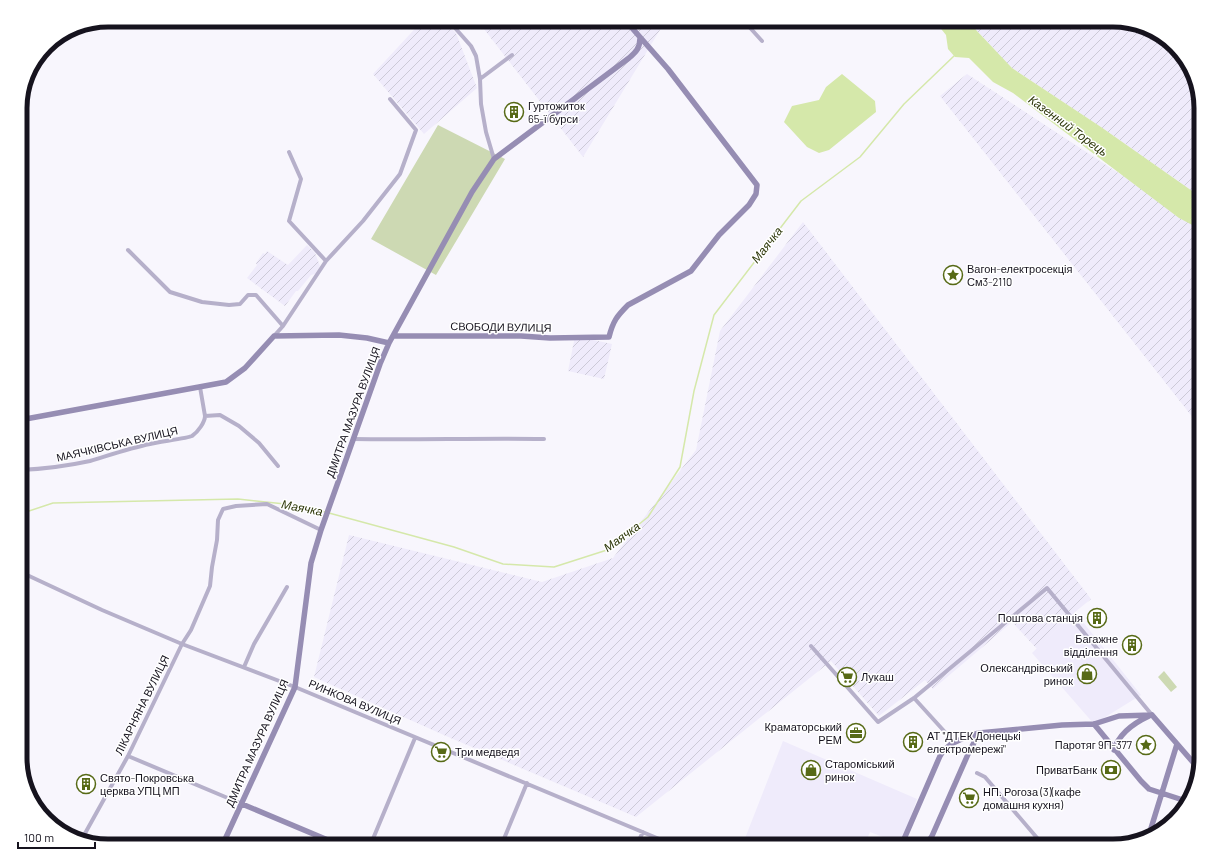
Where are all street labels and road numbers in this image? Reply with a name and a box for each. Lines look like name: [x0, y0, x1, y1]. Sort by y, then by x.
street label: СВОБОДИ ВУЛИЦЯ: [450, 319, 552, 334]
street label: ДМИТРА МАЗУРА ВУЛИЦЯ: [323, 345, 382, 479]
street label: МАЯЧКІВСЬКА ВУЛИЦЯ: [55, 423, 179, 464]
street label: ЛІКАРНЯНА ВУЛИЦЯ: [112, 653, 171, 757]
street label: РИНКОВА ВУЛИЦЯ: [307, 676, 404, 727]
street label: ДМИТРА МАЗУРА ВУЛИЦЯ: [222, 677, 291, 809]

